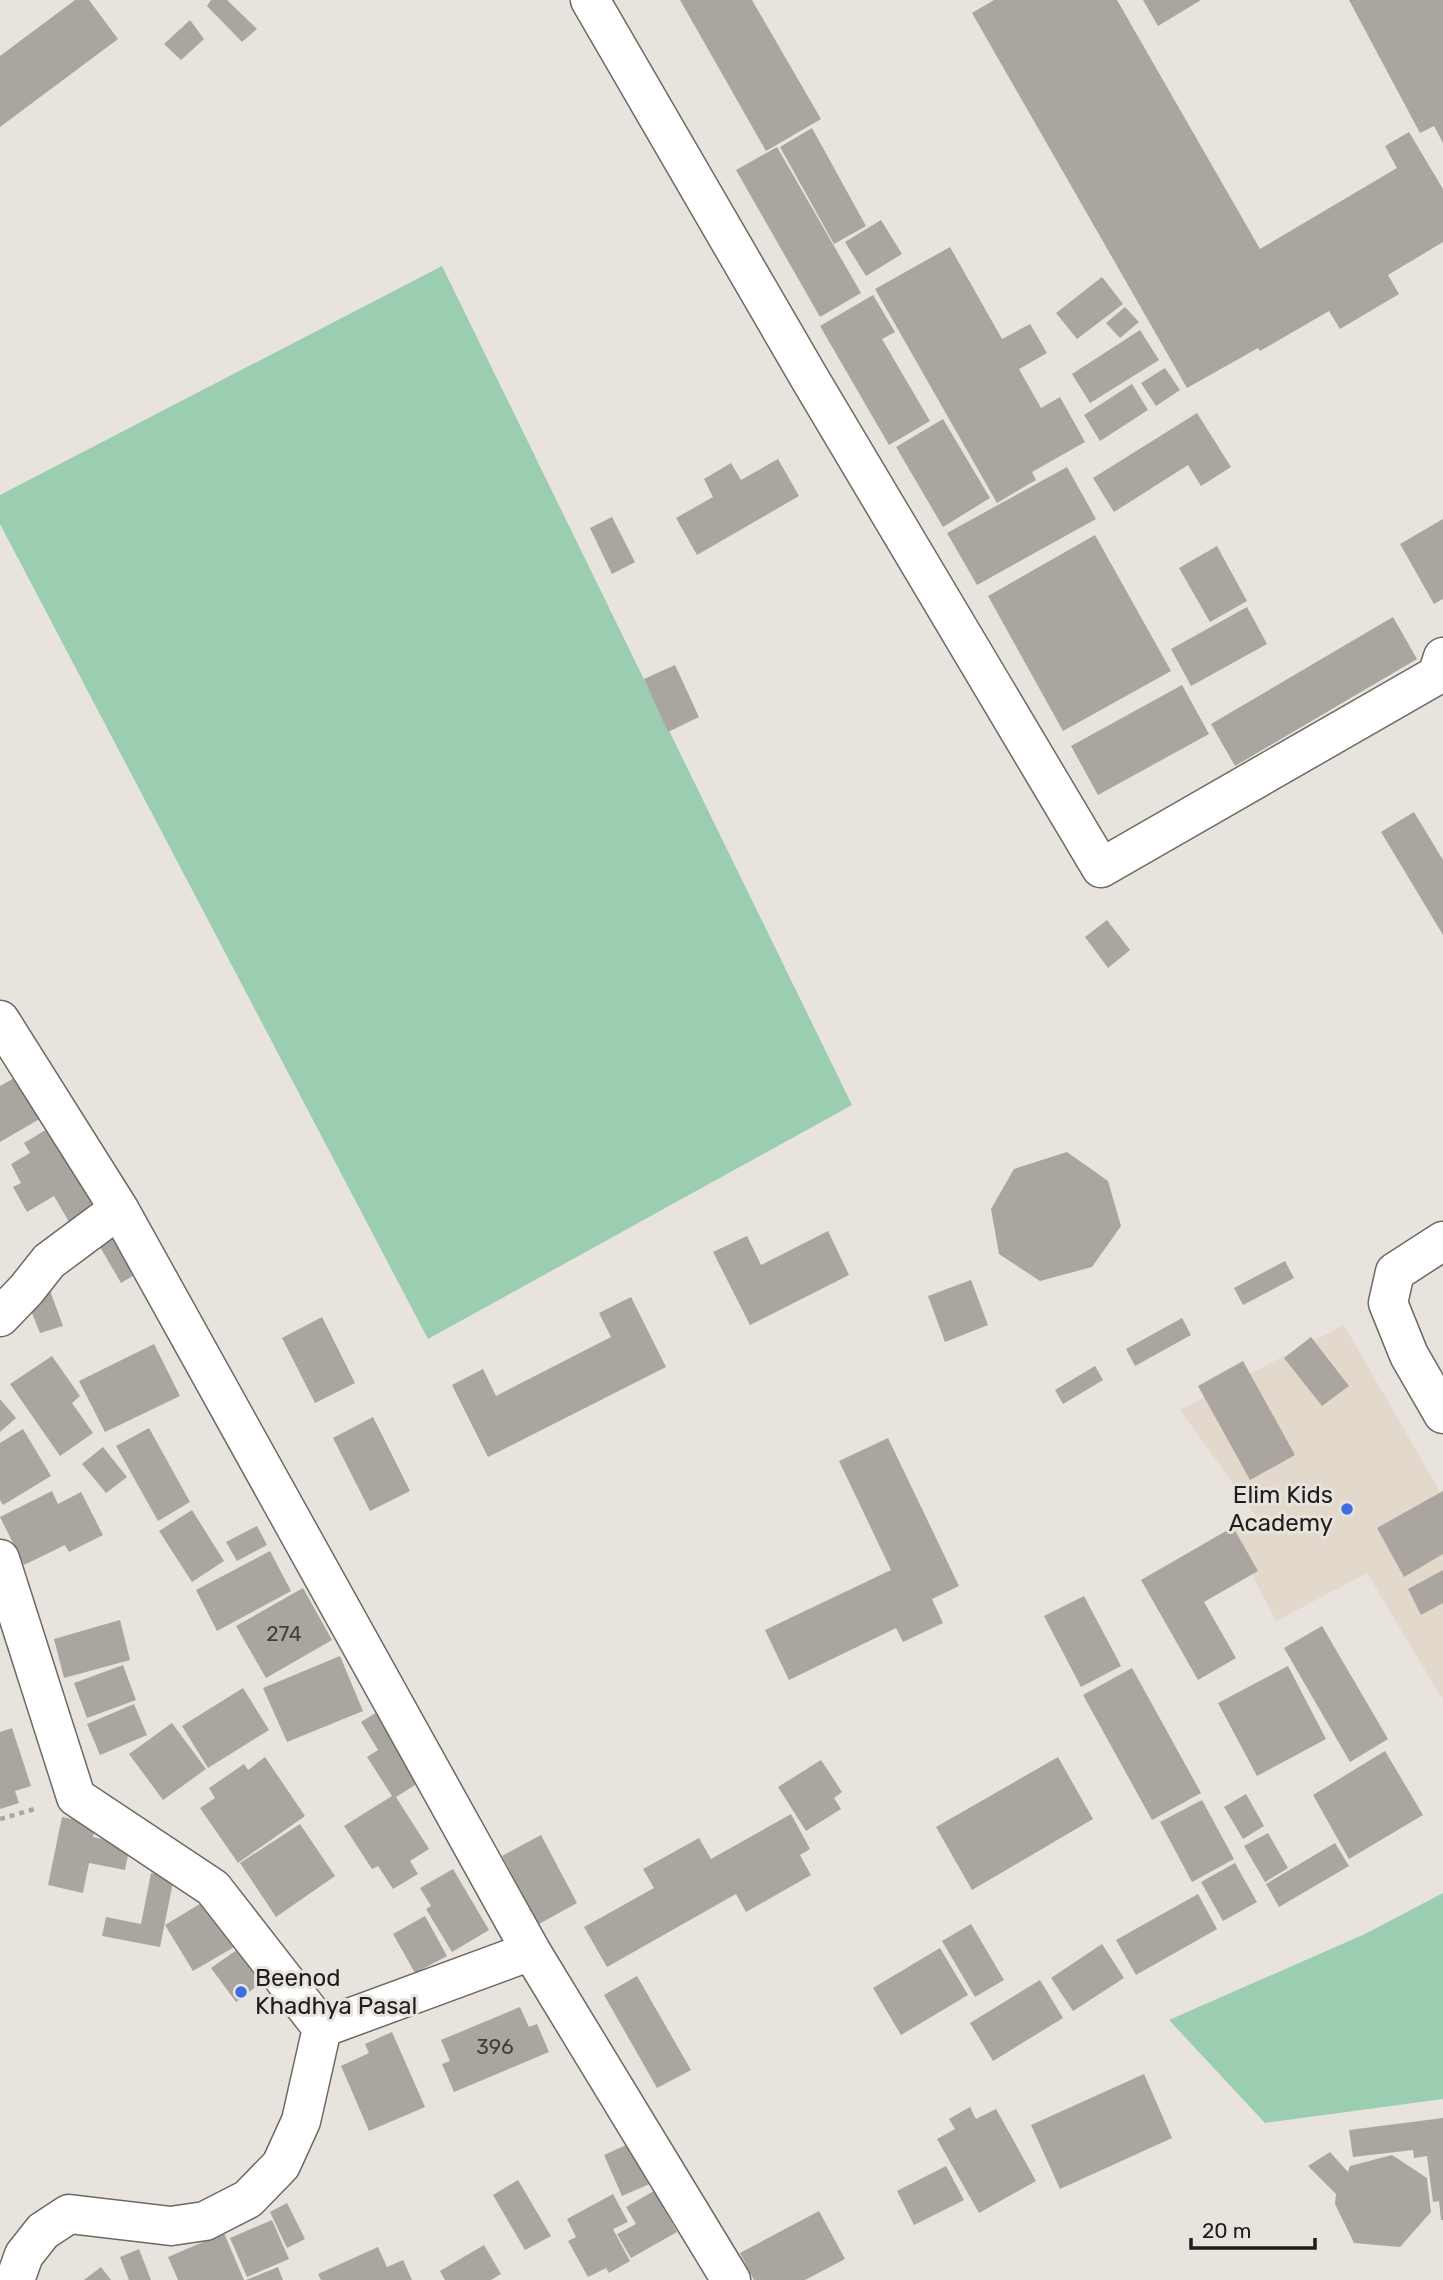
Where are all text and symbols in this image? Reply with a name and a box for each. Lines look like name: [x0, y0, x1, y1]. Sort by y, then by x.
place label: Elim Kids Academy: [1229, 1481, 1333, 1537]
marker: Elim Kids Academy: [1339, 1501, 1355, 1517]
house number: 274: [266, 1621, 302, 1646]
place label: Beenod Khadhya Pasal: [255, 1964, 417, 2020]
marker: Beenod Khadhya Pasal: [233, 1984, 249, 2000]
house number: 396: [476, 2034, 514, 2059]
scale bar: [1191, 2206, 1315, 2250]
text: 20 m: [1202, 2218, 1251, 2243]

